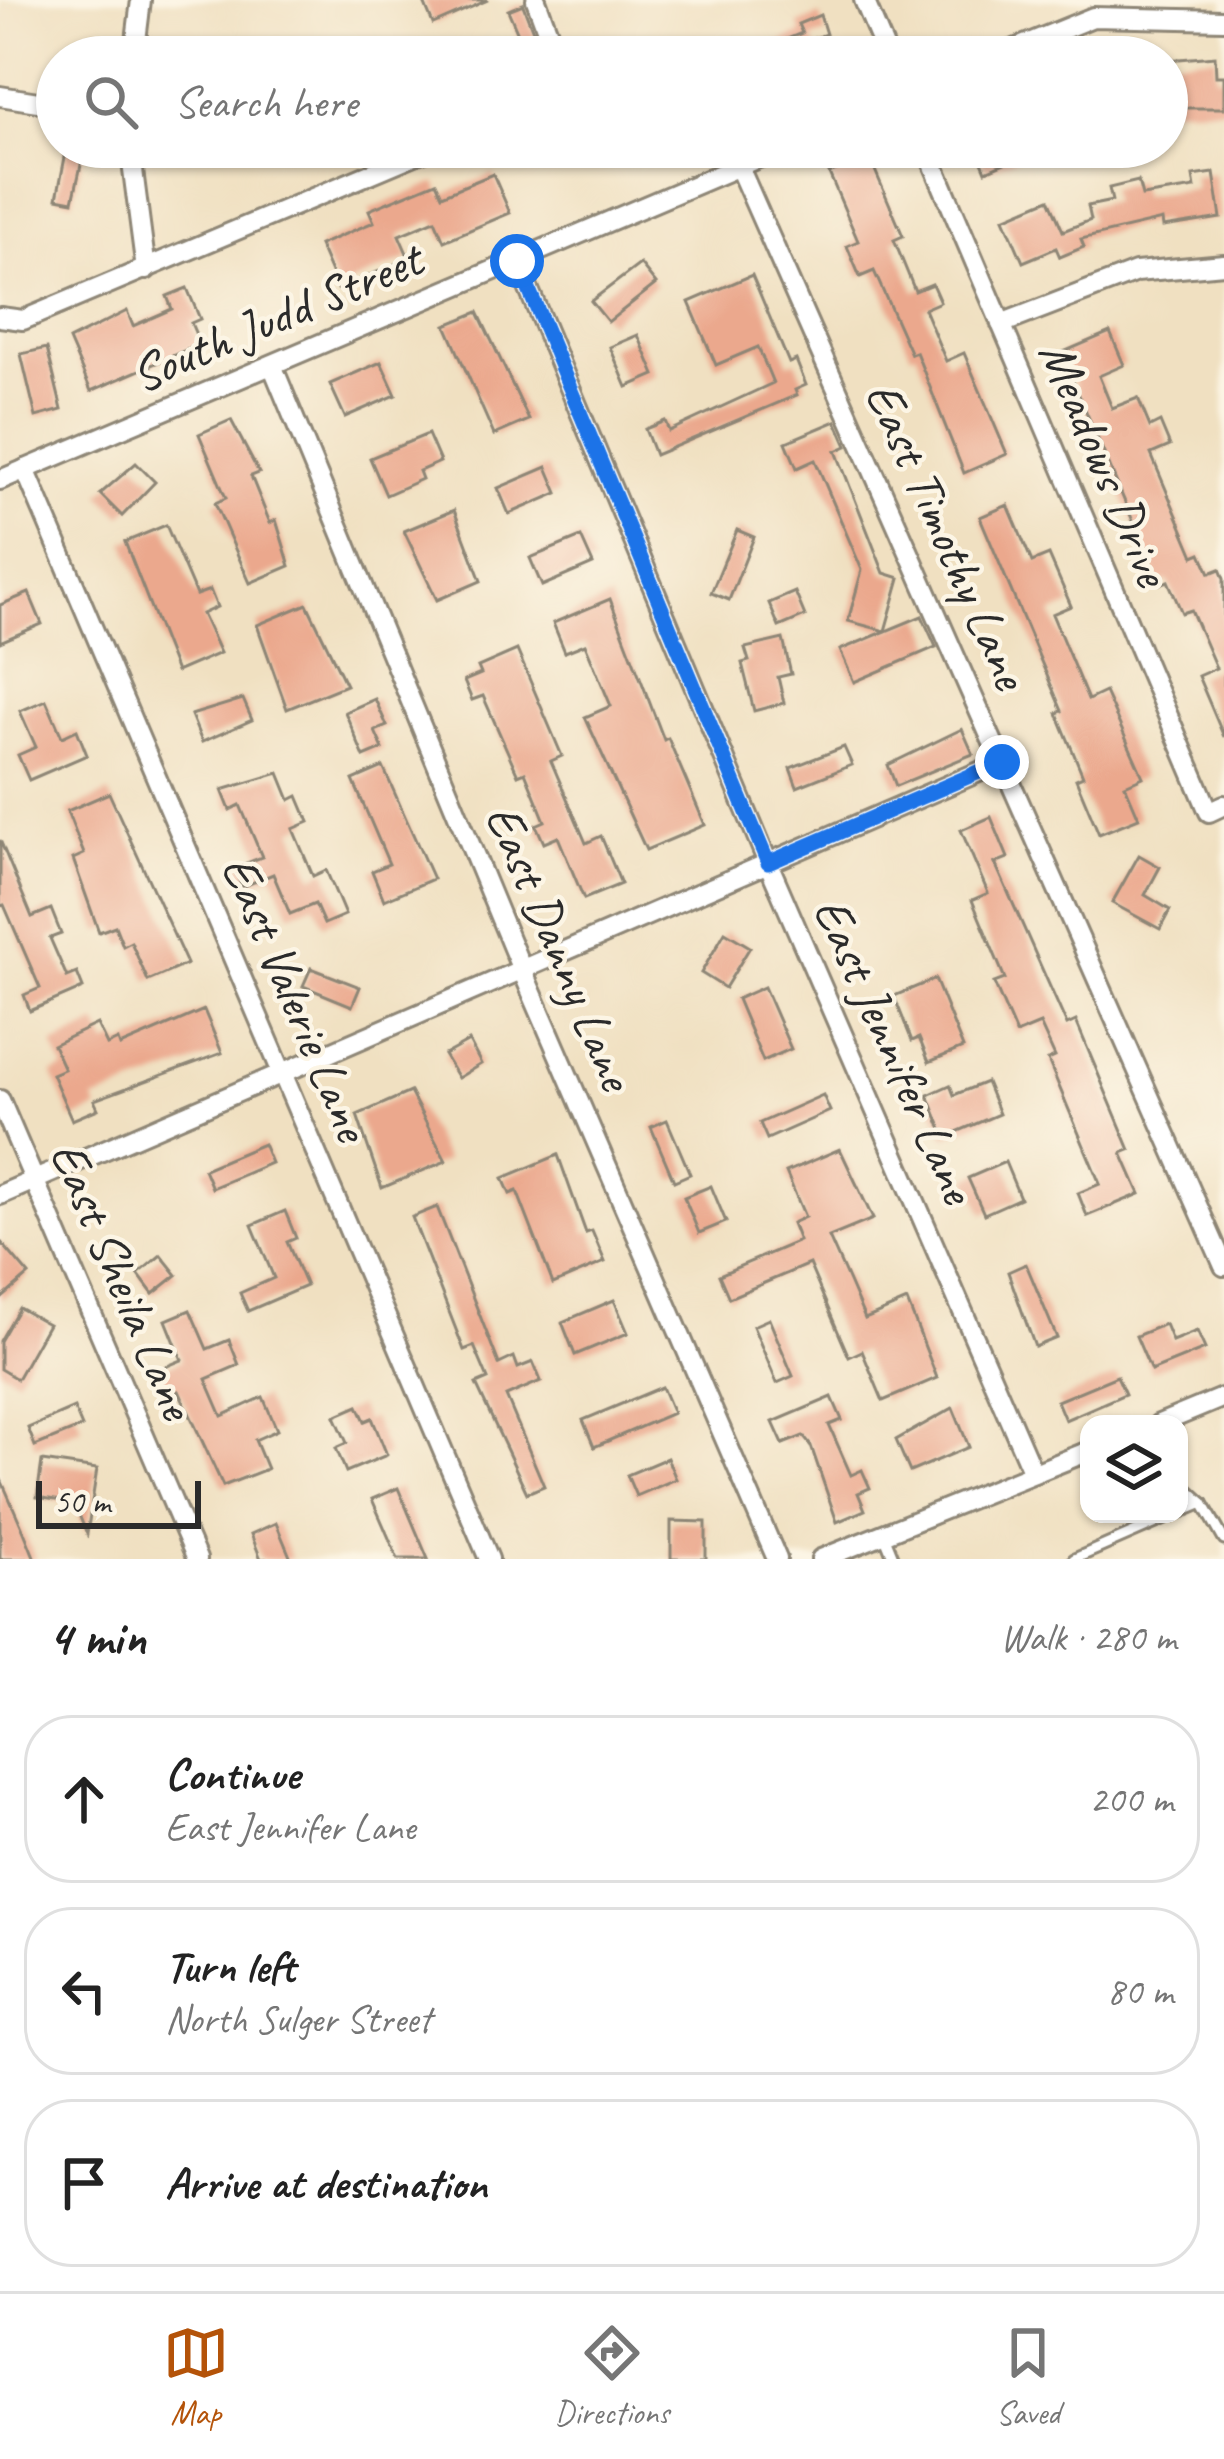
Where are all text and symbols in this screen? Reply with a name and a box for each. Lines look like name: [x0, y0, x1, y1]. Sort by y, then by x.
search box: [36, 36, 1188, 168]
icon: search: [78, 69, 144, 135]
text: Search here: [174, 74, 357, 131]
street label: South Judd Street: [121, 225, 436, 407]
route start: [490, 234, 544, 288]
street label: Meadows Drive: [1025, 331, 1186, 598]
street label: East Timothy Lane: [851, 372, 1044, 701]
route end: [975, 735, 1029, 789]
street label: East Danny Lane: [471, 795, 650, 1102]
street label: East Valerie Lane: [207, 846, 386, 1153]
street label: East Jennifer Lane: [799, 887, 992, 1216]
street label: East Sheila Lane: [36, 1132, 211, 1431]
map controls: [1080, 1415, 1188, 1523]
button: layers: [1080, 1415, 1188, 1523]
scale bar: [36, 1475, 201, 1528]
text: 50 m: [54, 1481, 110, 1523]
text: 4 min: [48, 1605, 146, 1669]
text: Walk · 280 m: [1000, 1613, 1176, 1662]
text: Continue: [165, 1746, 299, 1803]
icon: ahead: [51, 1766, 117, 1832]
text: 200 m: [1089, 1775, 1173, 1824]
text: East Jennifer Lane: [165, 1803, 415, 1852]
text: Turn left: [165, 1938, 295, 1995]
icon: left: [51, 1958, 117, 2024]
text: 80 m: [1107, 1967, 1173, 2016]
text: North Sulger Street: [165, 1995, 431, 2044]
icon: arrive: [51, 2150, 117, 2216]
text: Arrive at destination: [165, 2155, 487, 2212]
tab: Map: [163, 2320, 229, 2434]
tab: Directions: [555, 2320, 669, 2434]
tab: Saved: [995, 2320, 1061, 2434]

